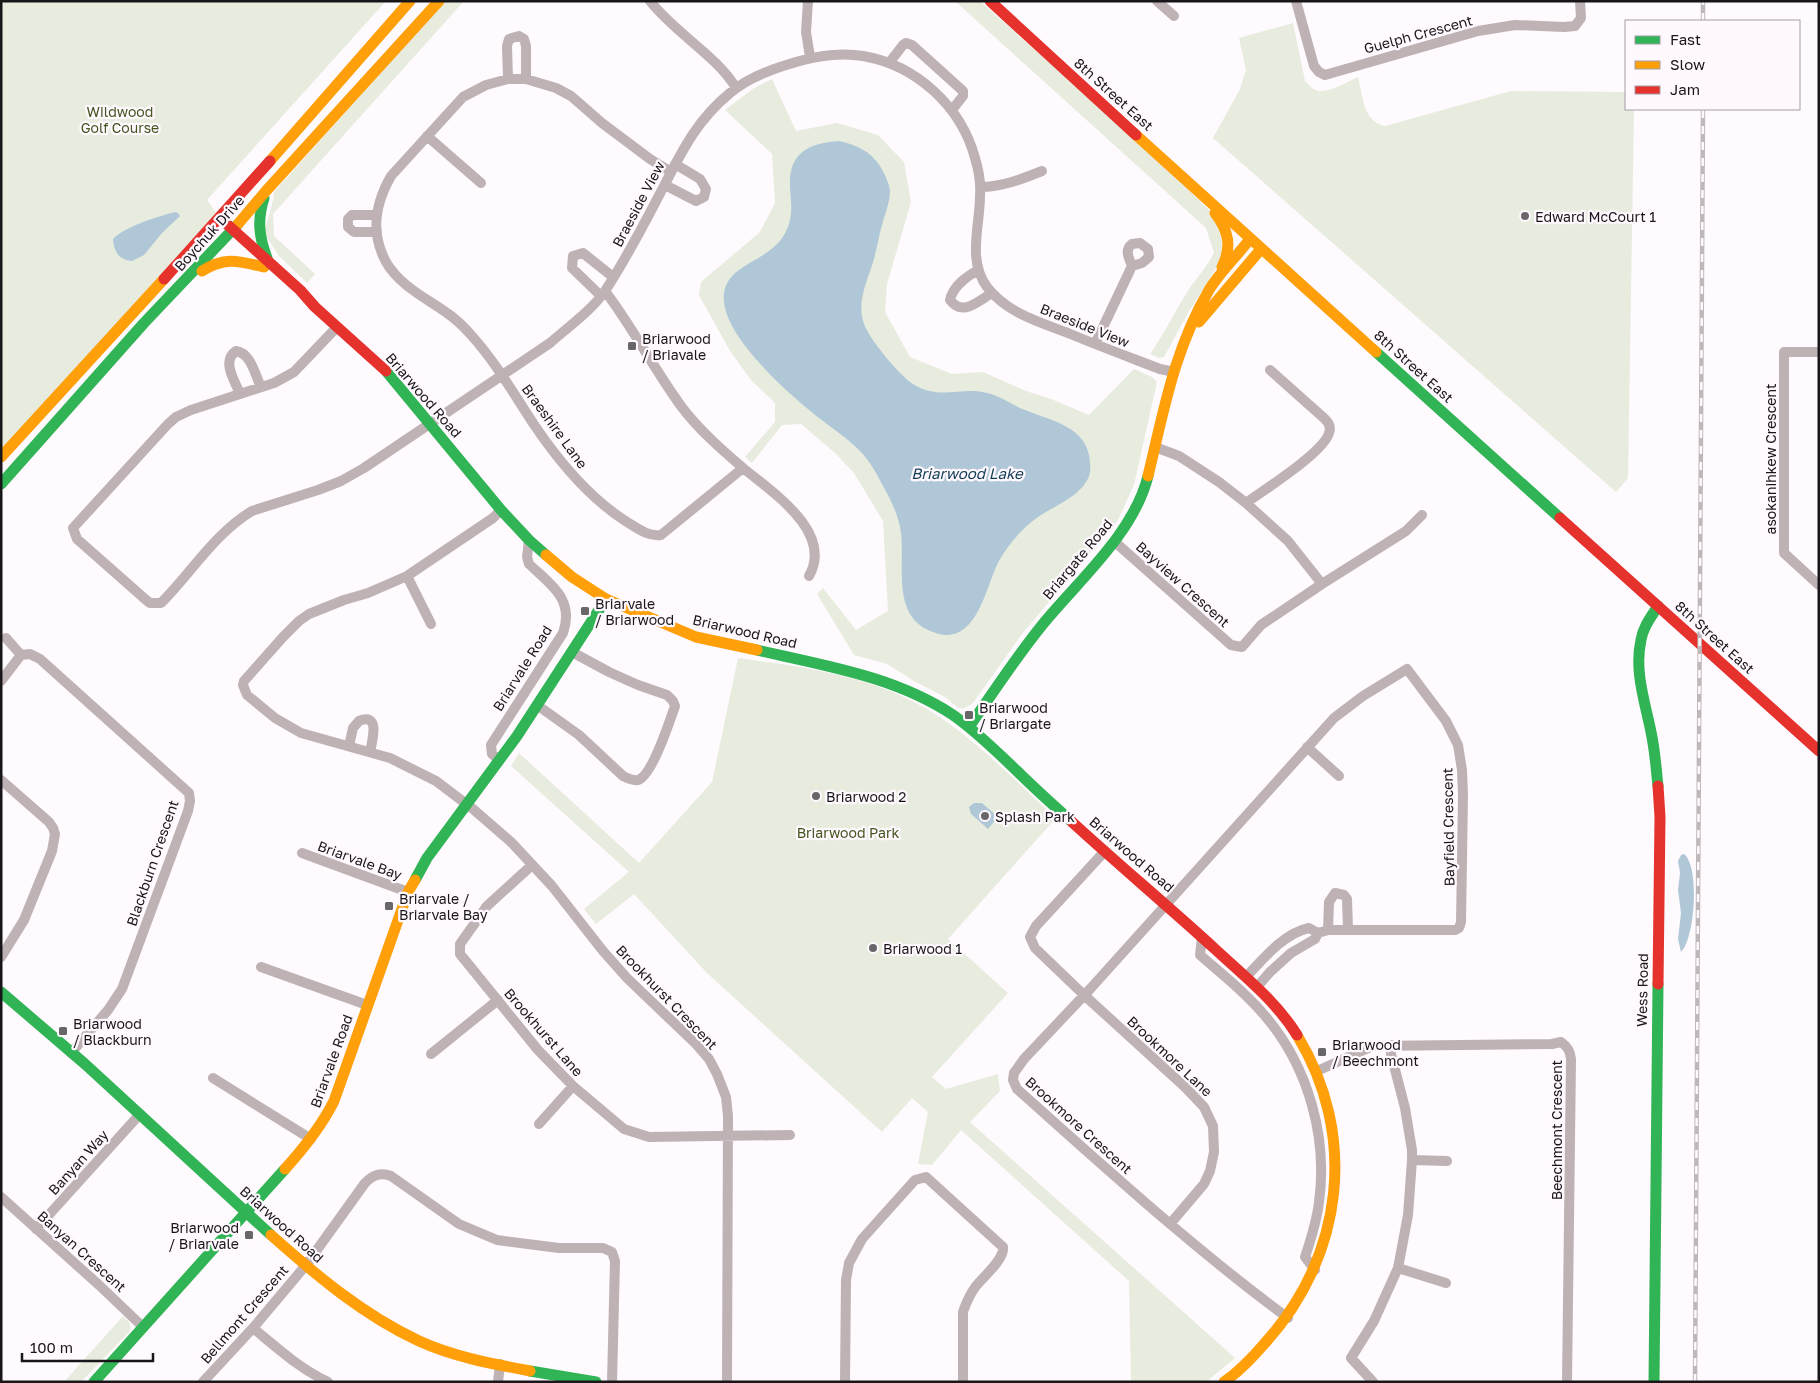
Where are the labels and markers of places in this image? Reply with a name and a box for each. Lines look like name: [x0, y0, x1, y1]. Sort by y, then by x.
place label: Edward McCourt 1: [1535, 208, 1656, 225]
marker: Edward McCourt 1: [1519, 210, 1531, 222]
place label: Briarwood / Briavale: [642, 330, 711, 363]
marker: Briarwood / Briavale: [626, 340, 638, 352]
place label: Briarvale / Briarwood: [595, 595, 674, 628]
marker: Briarvale / Briarwood: [579, 605, 591, 617]
place label: Briarwood / Briargate: [979, 699, 1051, 732]
marker: Briarwood / Briargate: [963, 709, 975, 721]
place label: Briarwood 2: [826, 788, 906, 805]
marker: Briarwood 2: [810, 790, 822, 802]
place label: Splash Park: [995, 808, 1075, 825]
marker: Splash Park: [979, 810, 991, 822]
place label: Briarvale / Briarvale Bay: [399, 890, 488, 923]
marker: Briarvale / Briarvale Bay: [383, 900, 395, 912]
place label: Briarwood 1: [883, 940, 962, 957]
marker: Briarwood 1: [867, 942, 879, 954]
place label: Briarwood / Blackburn: [73, 1015, 152, 1048]
marker: Briarwood / Blackburn: [57, 1025, 69, 1037]
place label: Briarwood / Beechmont: [1332, 1036, 1419, 1069]
marker: Briarwood / Beechmont: [1316, 1046, 1328, 1058]
place label: Briarwood / Briarvale: [169, 1219, 239, 1252]
marker: Briarwood / Briarvale: [243, 1229, 255, 1241]

